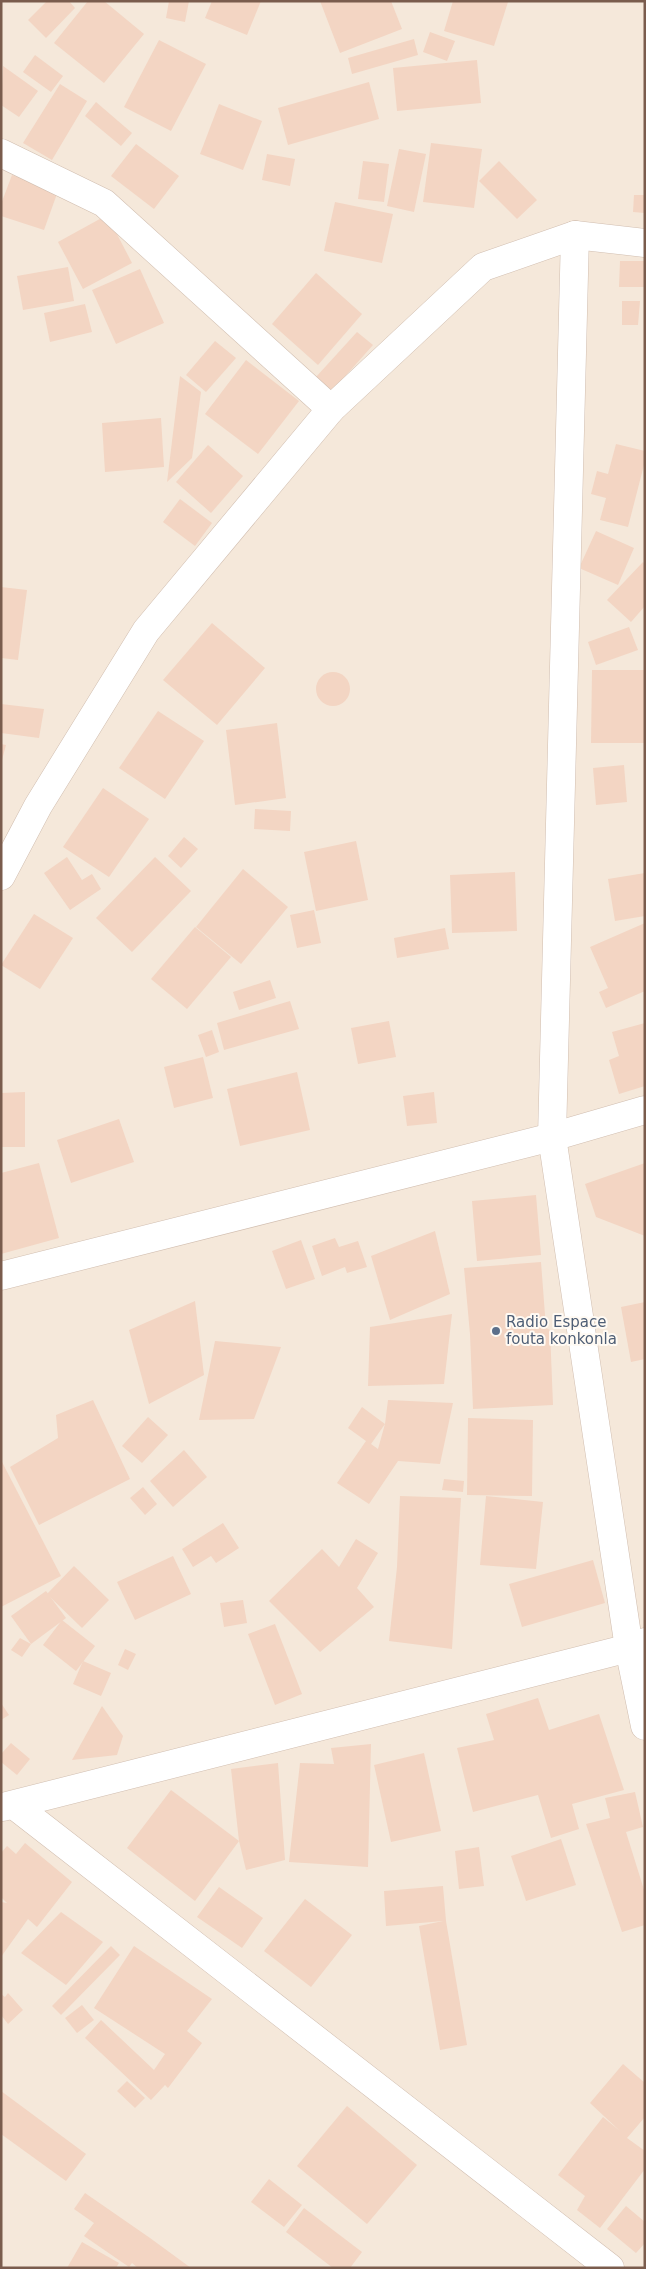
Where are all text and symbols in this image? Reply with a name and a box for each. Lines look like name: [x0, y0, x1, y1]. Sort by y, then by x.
place label: Radio Espace fouta konkonla: [506, 1313, 617, 1348]
marker: Radio Espace fouta konkonla: [490, 1325, 502, 1337]

